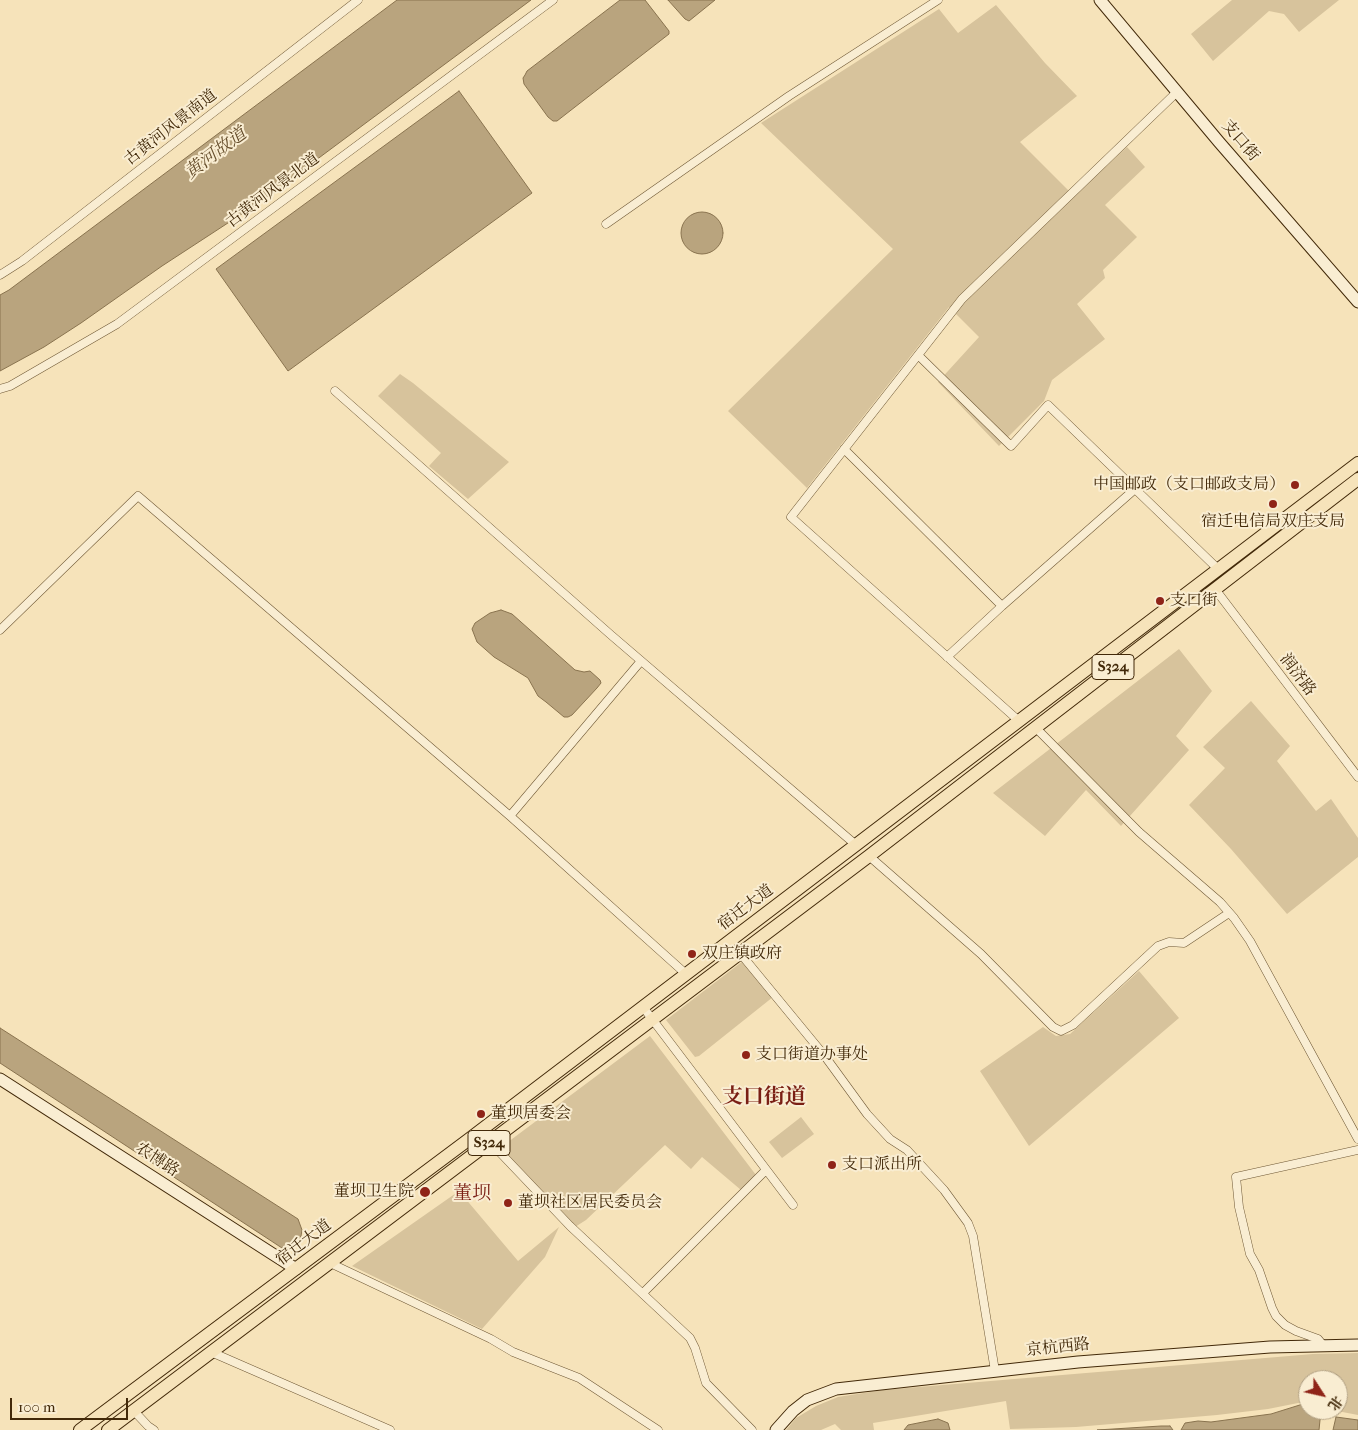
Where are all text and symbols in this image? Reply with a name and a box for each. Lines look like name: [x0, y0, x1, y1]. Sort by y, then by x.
street label: 古黄河风景南道: [121, 86, 221, 170]
street label: 支口街: [1217, 117, 1263, 165]
water label: 黄河故道: [181, 124, 251, 184]
street label: 古黄河风景北道: [222, 150, 324, 232]
place label: 中国邮政（支口邮政支局）: [1093, 475, 1285, 495]
marker: 中国邮政（支口邮政支局）: [1289, 479, 1301, 491]
marker: 宿迁电信局双庄支局: [1267, 498, 1279, 510]
place label: 宿迁电信局双庄支局: [1201, 512, 1345, 532]
place label: 支口街: [1170, 591, 1218, 611]
marker: 支口街: [1154, 595, 1166, 607]
street label: 润济路: [1275, 650, 1319, 700]
road number: S324: [1092, 654, 1134, 680]
street label: 宿迁大道: [715, 881, 777, 935]
place label: 双庄镇政府: [702, 944, 782, 964]
marker: 双庄镇政府: [686, 948, 698, 960]
place label: 支口街道办事处: [756, 1045, 868, 1065]
marker: 支口街道办事处: [740, 1049, 752, 1061]
district label: 支口街道: [722, 1085, 806, 1111]
place label: 董坝居委会: [491, 1104, 571, 1124]
marker: 董坝居委会: [475, 1108, 487, 1120]
road number: S324: [468, 1130, 510, 1156]
street label: 农博路: [132, 1139, 182, 1181]
place label: 支口派出所: [842, 1155, 922, 1175]
marker: 支口派出所: [826, 1159, 838, 1171]
place label: 董坝卫生院: [334, 1182, 414, 1202]
district label: 董坝: [453, 1183, 491, 1205]
marker: 董坝卫生院: [418, 1185, 432, 1199]
place label: 董坝社区居民委员会: [518, 1193, 662, 1213]
marker: 董坝社区居民委员会: [502, 1197, 514, 1209]
street label: 宿迁大道: [273, 1216, 335, 1270]
street label: 京杭西路: [1025, 1335, 1091, 1361]
north arrow: [1298, 1370, 1348, 1420]
scale bar: [12, 1388, 130, 1420]
text: 北: [1324, 1393, 1346, 1414]
text: 100 m: [18, 1398, 56, 1416]

